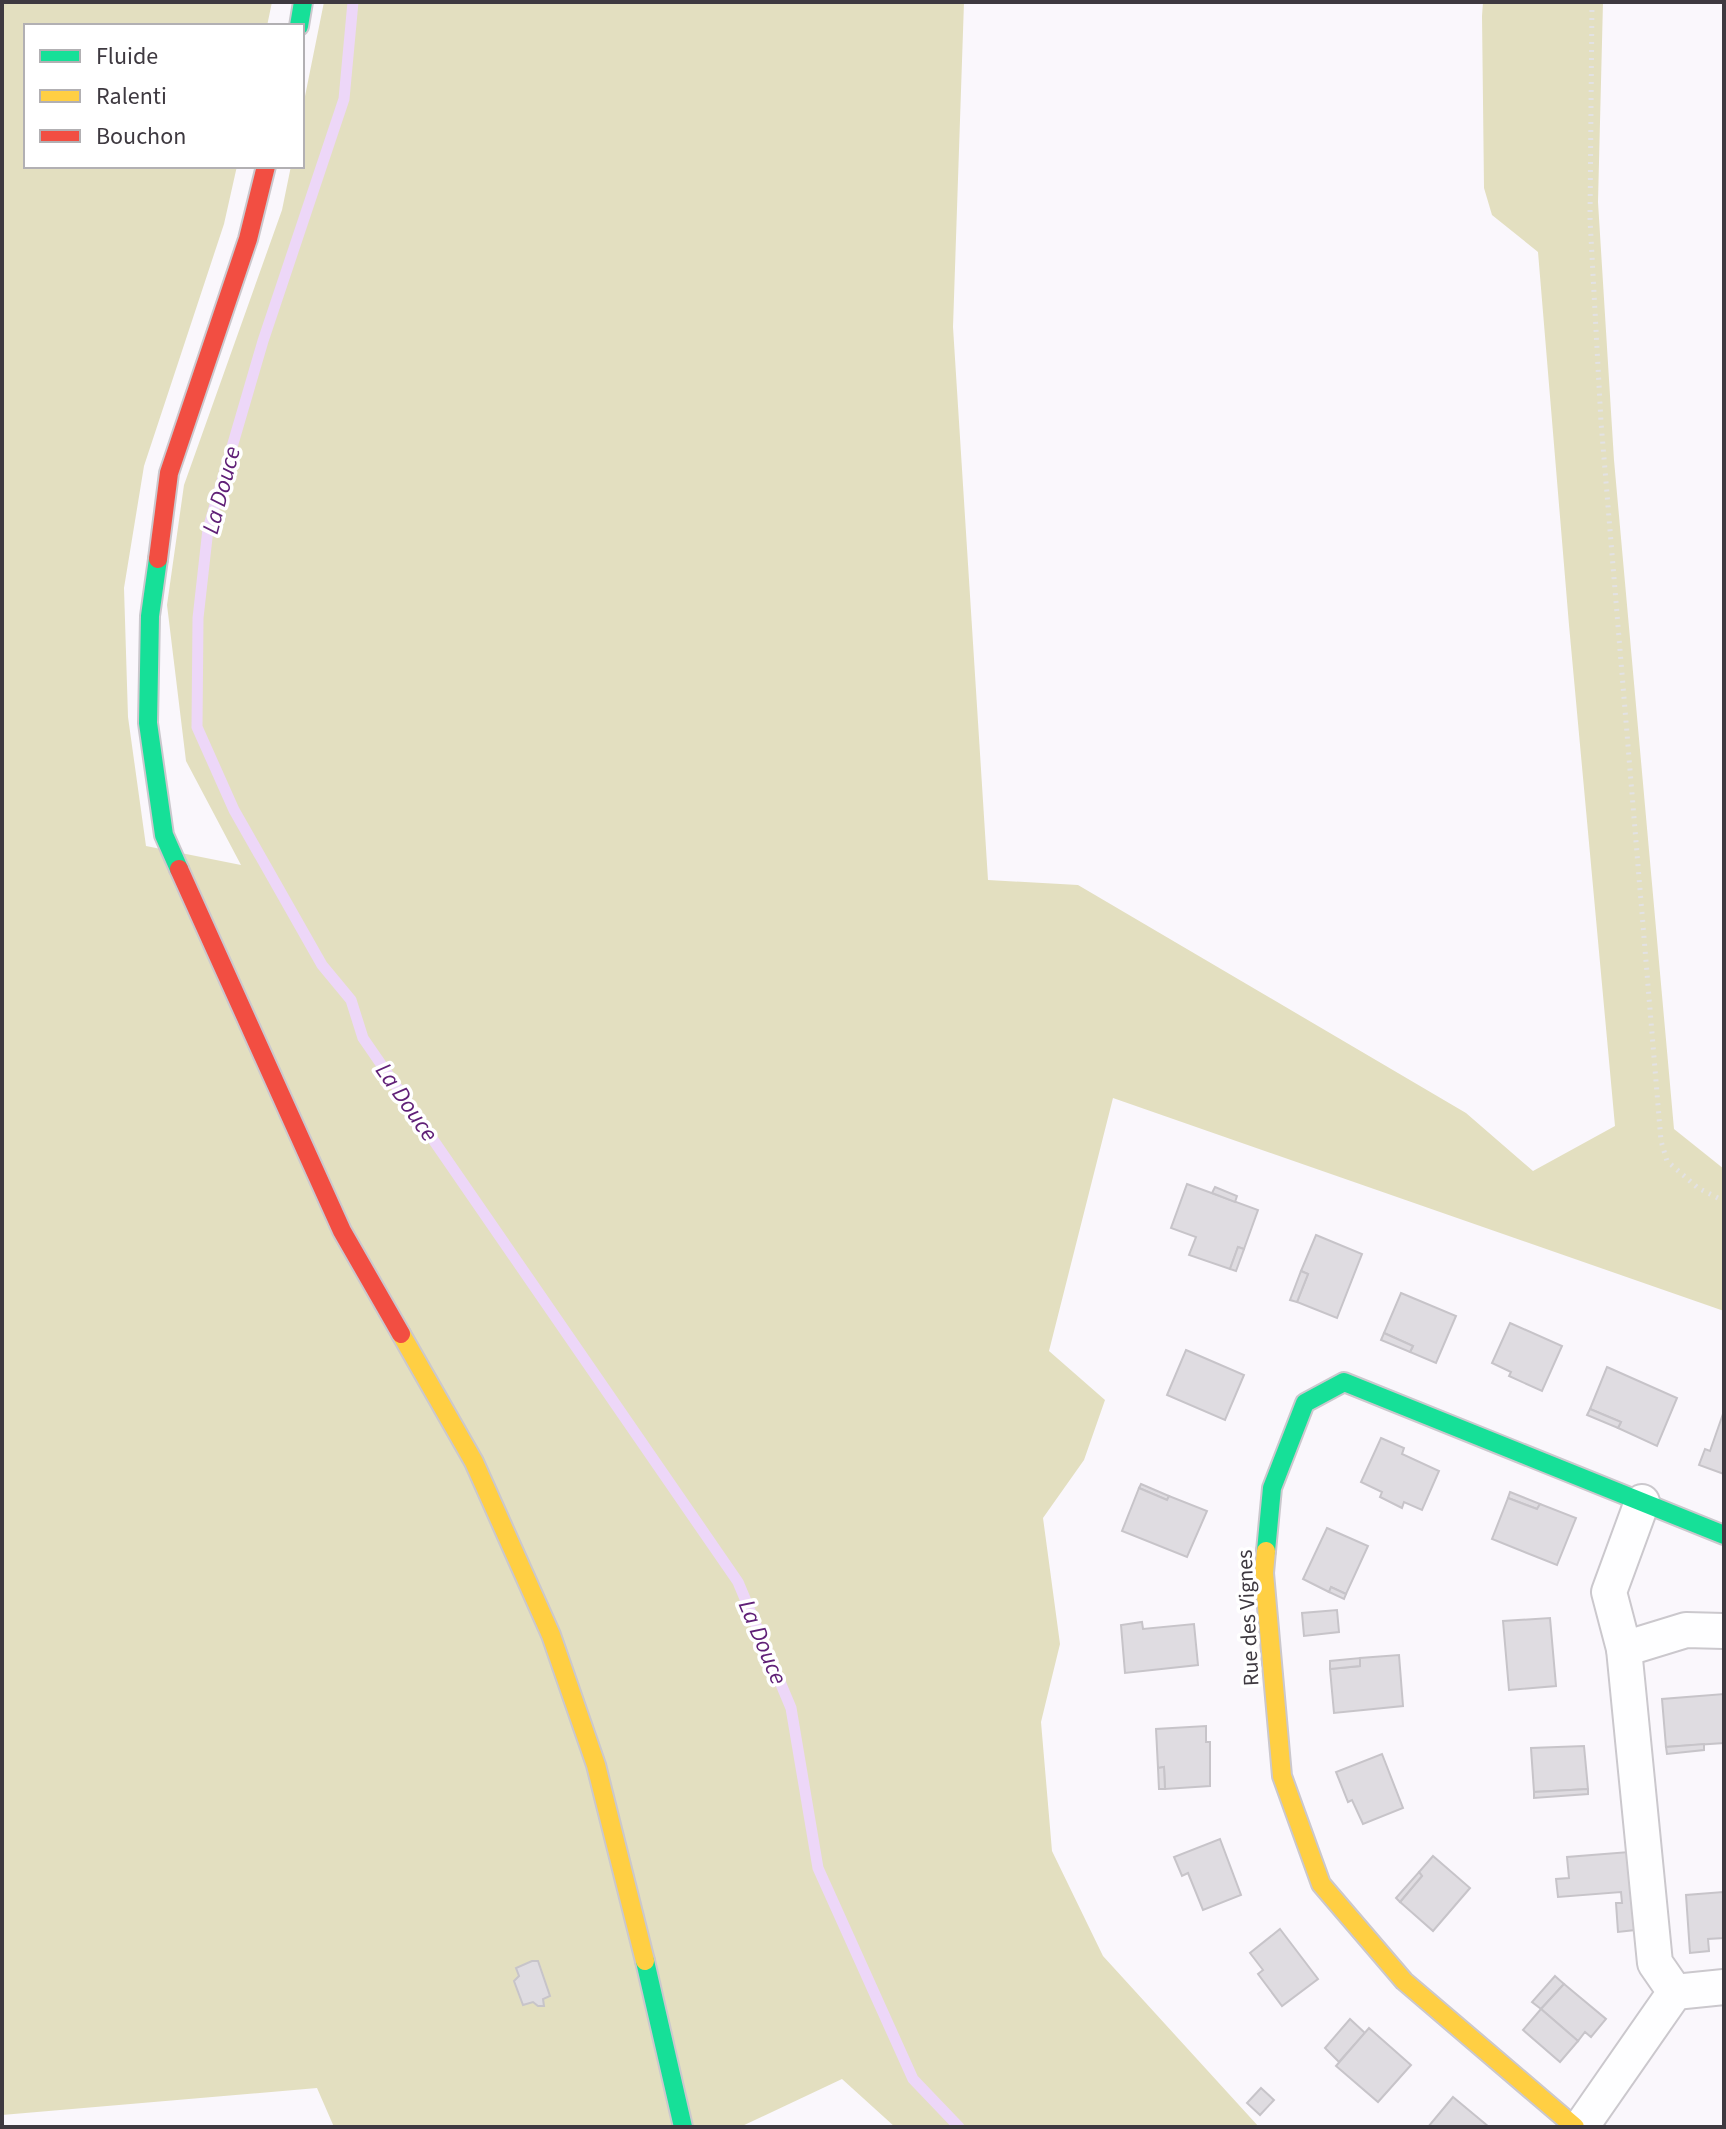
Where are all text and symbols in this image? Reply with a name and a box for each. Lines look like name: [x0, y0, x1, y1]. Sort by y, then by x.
legend: [24, 24, 304, 168]
text: Fluide: [96, 39, 158, 74]
text: Ralenti: [96, 79, 167, 114]
text: Bouchon: [96, 119, 186, 154]
water label: La Douce: [193, 443, 250, 538]
water label: La Douce: [367, 1056, 447, 1149]
street label: Rue des Vignes: [1228, 1549, 1268, 1687]
water label: La Douce: [729, 1594, 796, 1690]

